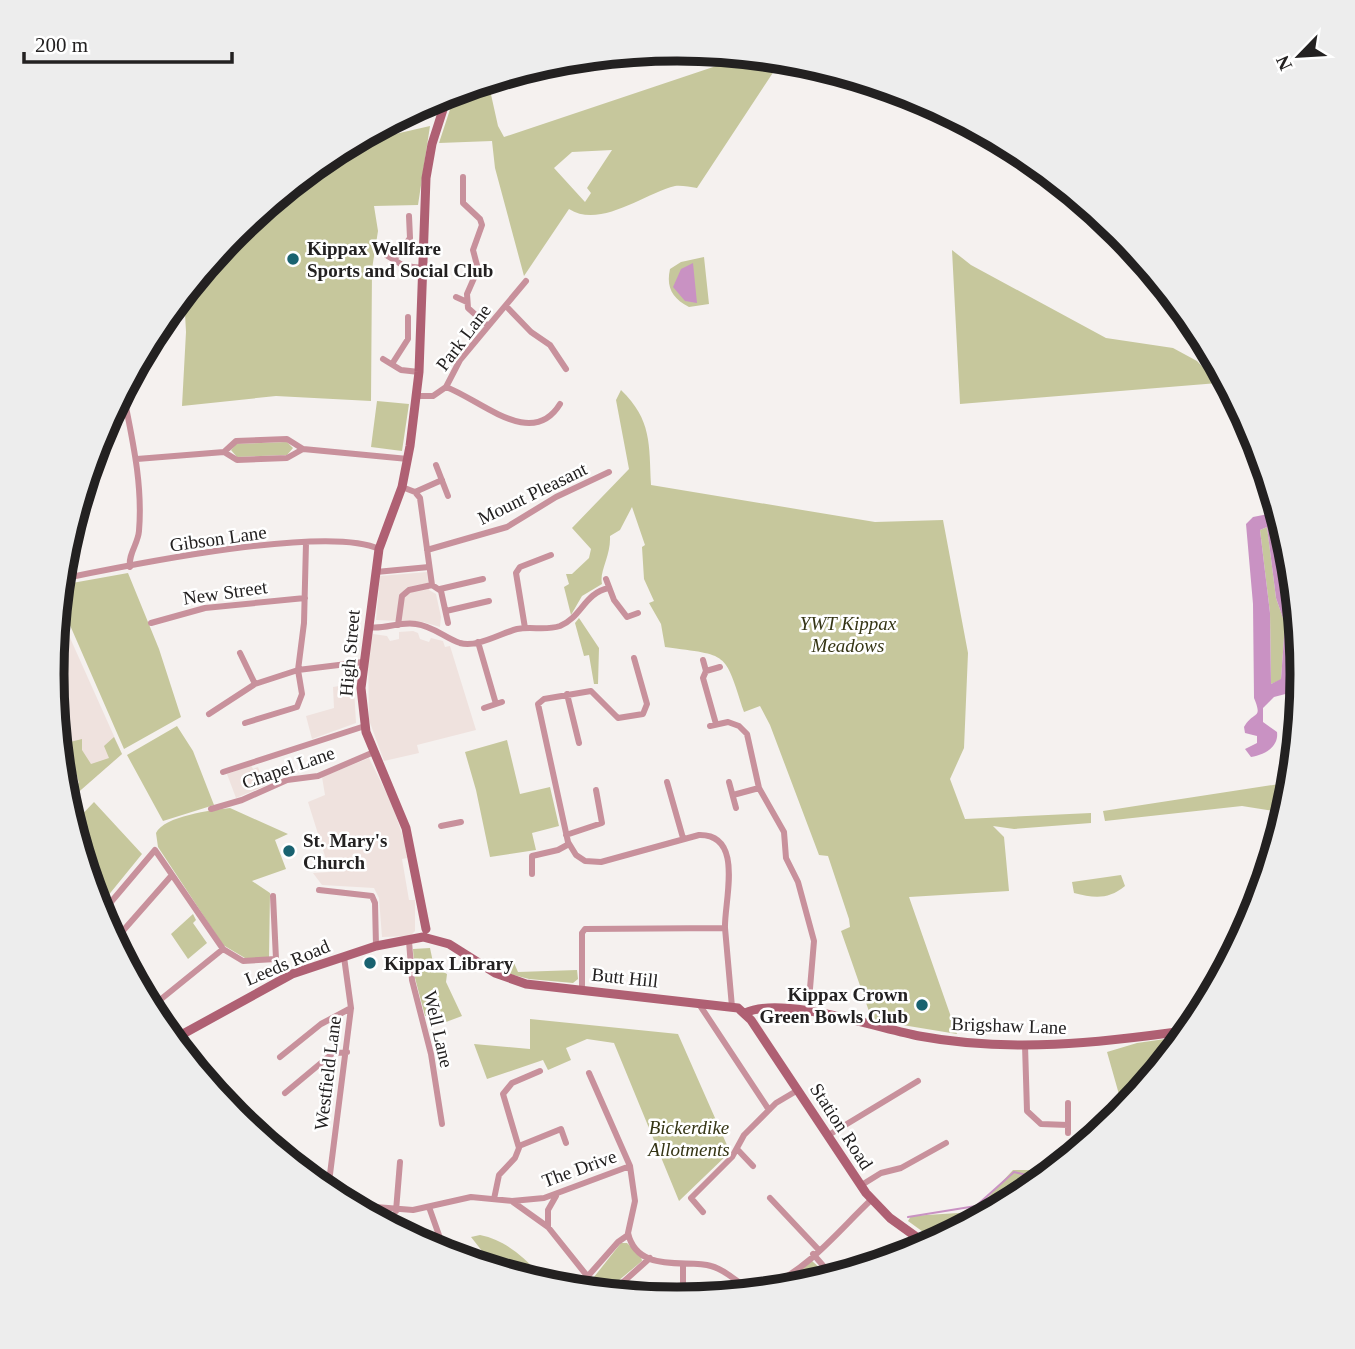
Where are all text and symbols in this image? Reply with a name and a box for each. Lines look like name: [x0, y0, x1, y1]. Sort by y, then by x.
scale bar: [24, 21, 233, 65]
north arrow: [1264, 21, 1334, 91]
text: 200 m: [35, 33, 88, 57]
text: N: [1272, 52, 1296, 74]
place label: Kippax Wellfare Sports and Social Club: [307, 238, 493, 281]
marker: Kippax Wellfare Sports and Social Club: [285, 251, 301, 267]
street label: Park Lane: [432, 300, 495, 375]
street label: Mount Pleasant: [474, 458, 591, 529]
street label: Gibson Lane: [168, 521, 268, 556]
street label: New Street: [182, 576, 269, 609]
street label: High Street: [335, 608, 364, 697]
park label: YWT Kippax Meadows: [800, 613, 897, 656]
street label: Chapel Lane: [239, 742, 337, 793]
place label: St. Mary's Church: [303, 830, 387, 873]
marker: St. Mary's Church: [281, 843, 297, 859]
street label: Leeds Road: [242, 935, 333, 990]
place label: Kippax Library: [384, 953, 514, 974]
marker: Kippax Library: [362, 955, 378, 971]
street label: Butt Hill: [591, 964, 659, 991]
place label: Kippax Crown Green Bowls Club: [759, 984, 908, 1027]
street label: Well Lane: [419, 989, 458, 1070]
marker: Kippax Crown Green Bowls Club: [914, 997, 930, 1013]
street label: Brigshaw Lane: [951, 1013, 1067, 1038]
street label: Westfield Lane: [310, 1015, 345, 1131]
street label: Station Road: [806, 1079, 878, 1174]
park label: Bickerdike Allotments: [646, 1117, 730, 1160]
street label: The Drive: [539, 1145, 619, 1192]

